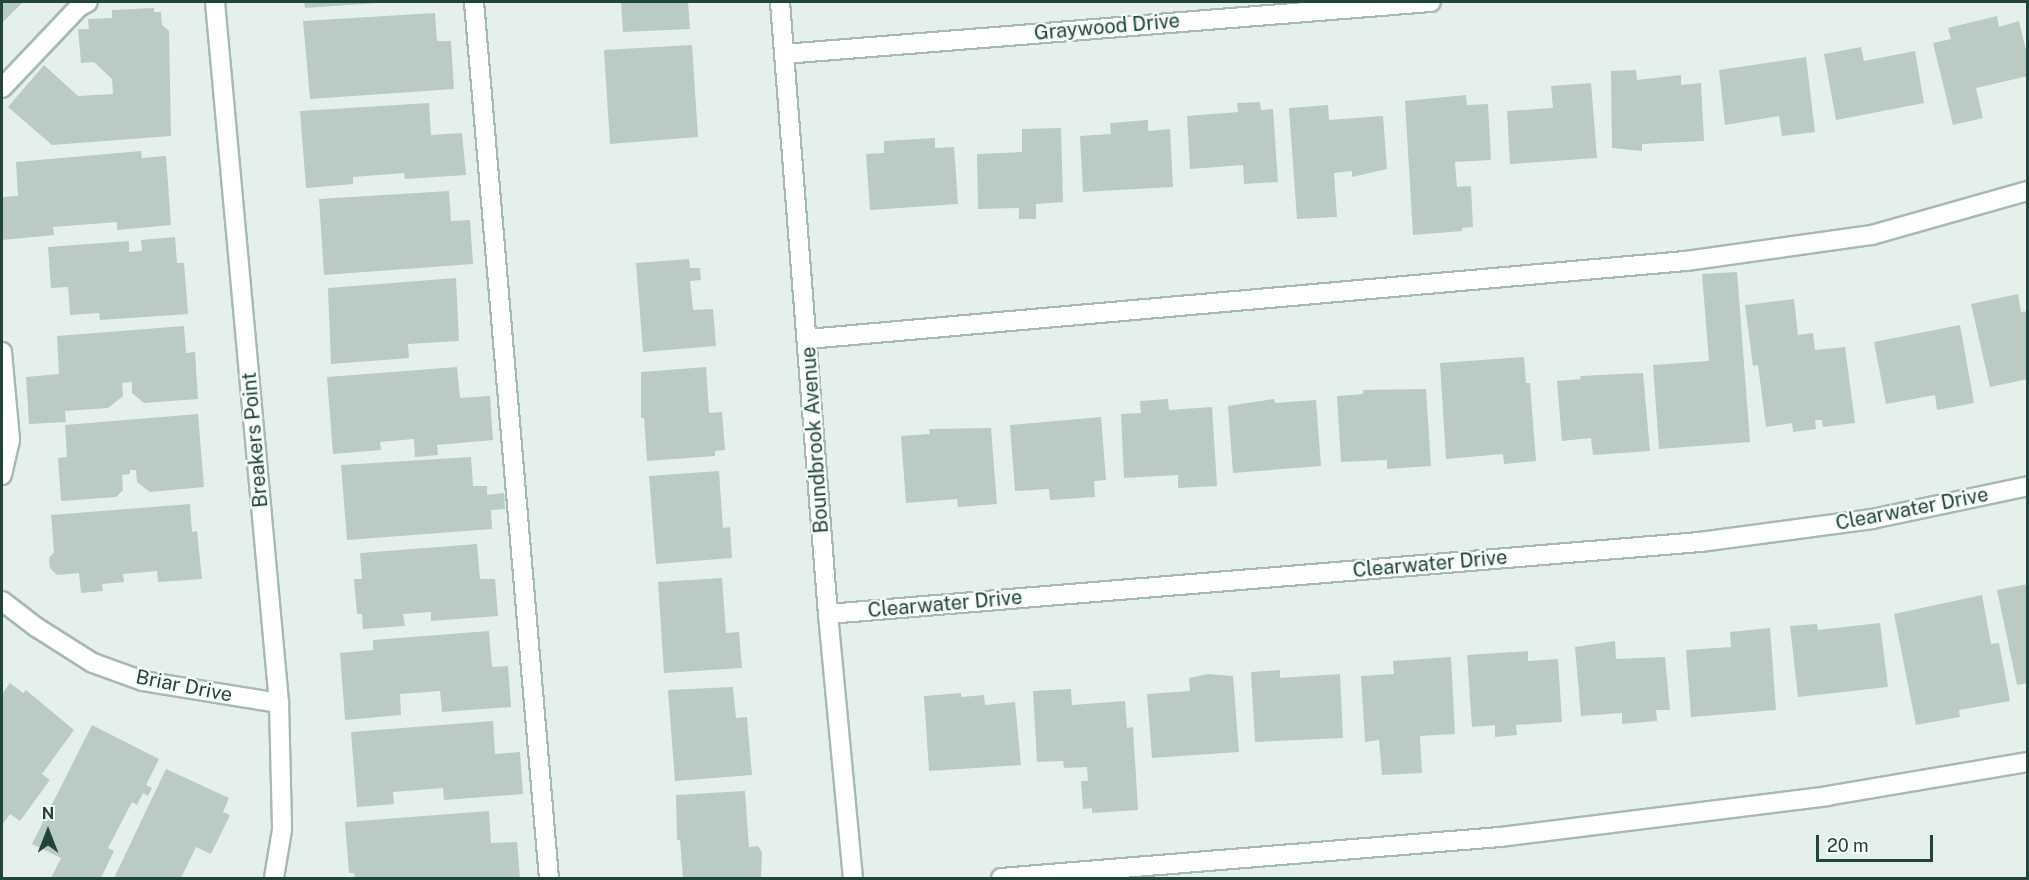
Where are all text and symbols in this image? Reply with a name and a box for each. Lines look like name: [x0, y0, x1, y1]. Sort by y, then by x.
street label: Graywood Drive: [1033, 9, 1181, 45]
street label: Boundbrook Avenue: [797, 346, 833, 534]
street label: Breakers Point: [237, 371, 273, 509]
street label: Clearwater Drive: [1834, 482, 1990, 536]
street label: Clearwater Drive: [1352, 545, 1508, 583]
street label: Clearwater Drive: [867, 585, 1023, 623]
street label: Briar Drive: [134, 665, 234, 707]
north arrow: [18, 802, 78, 862]
text: N: [42, 804, 54, 823]
scale bar: [1819, 823, 1936, 861]
text: 20 m: [1827, 835, 1869, 856]

